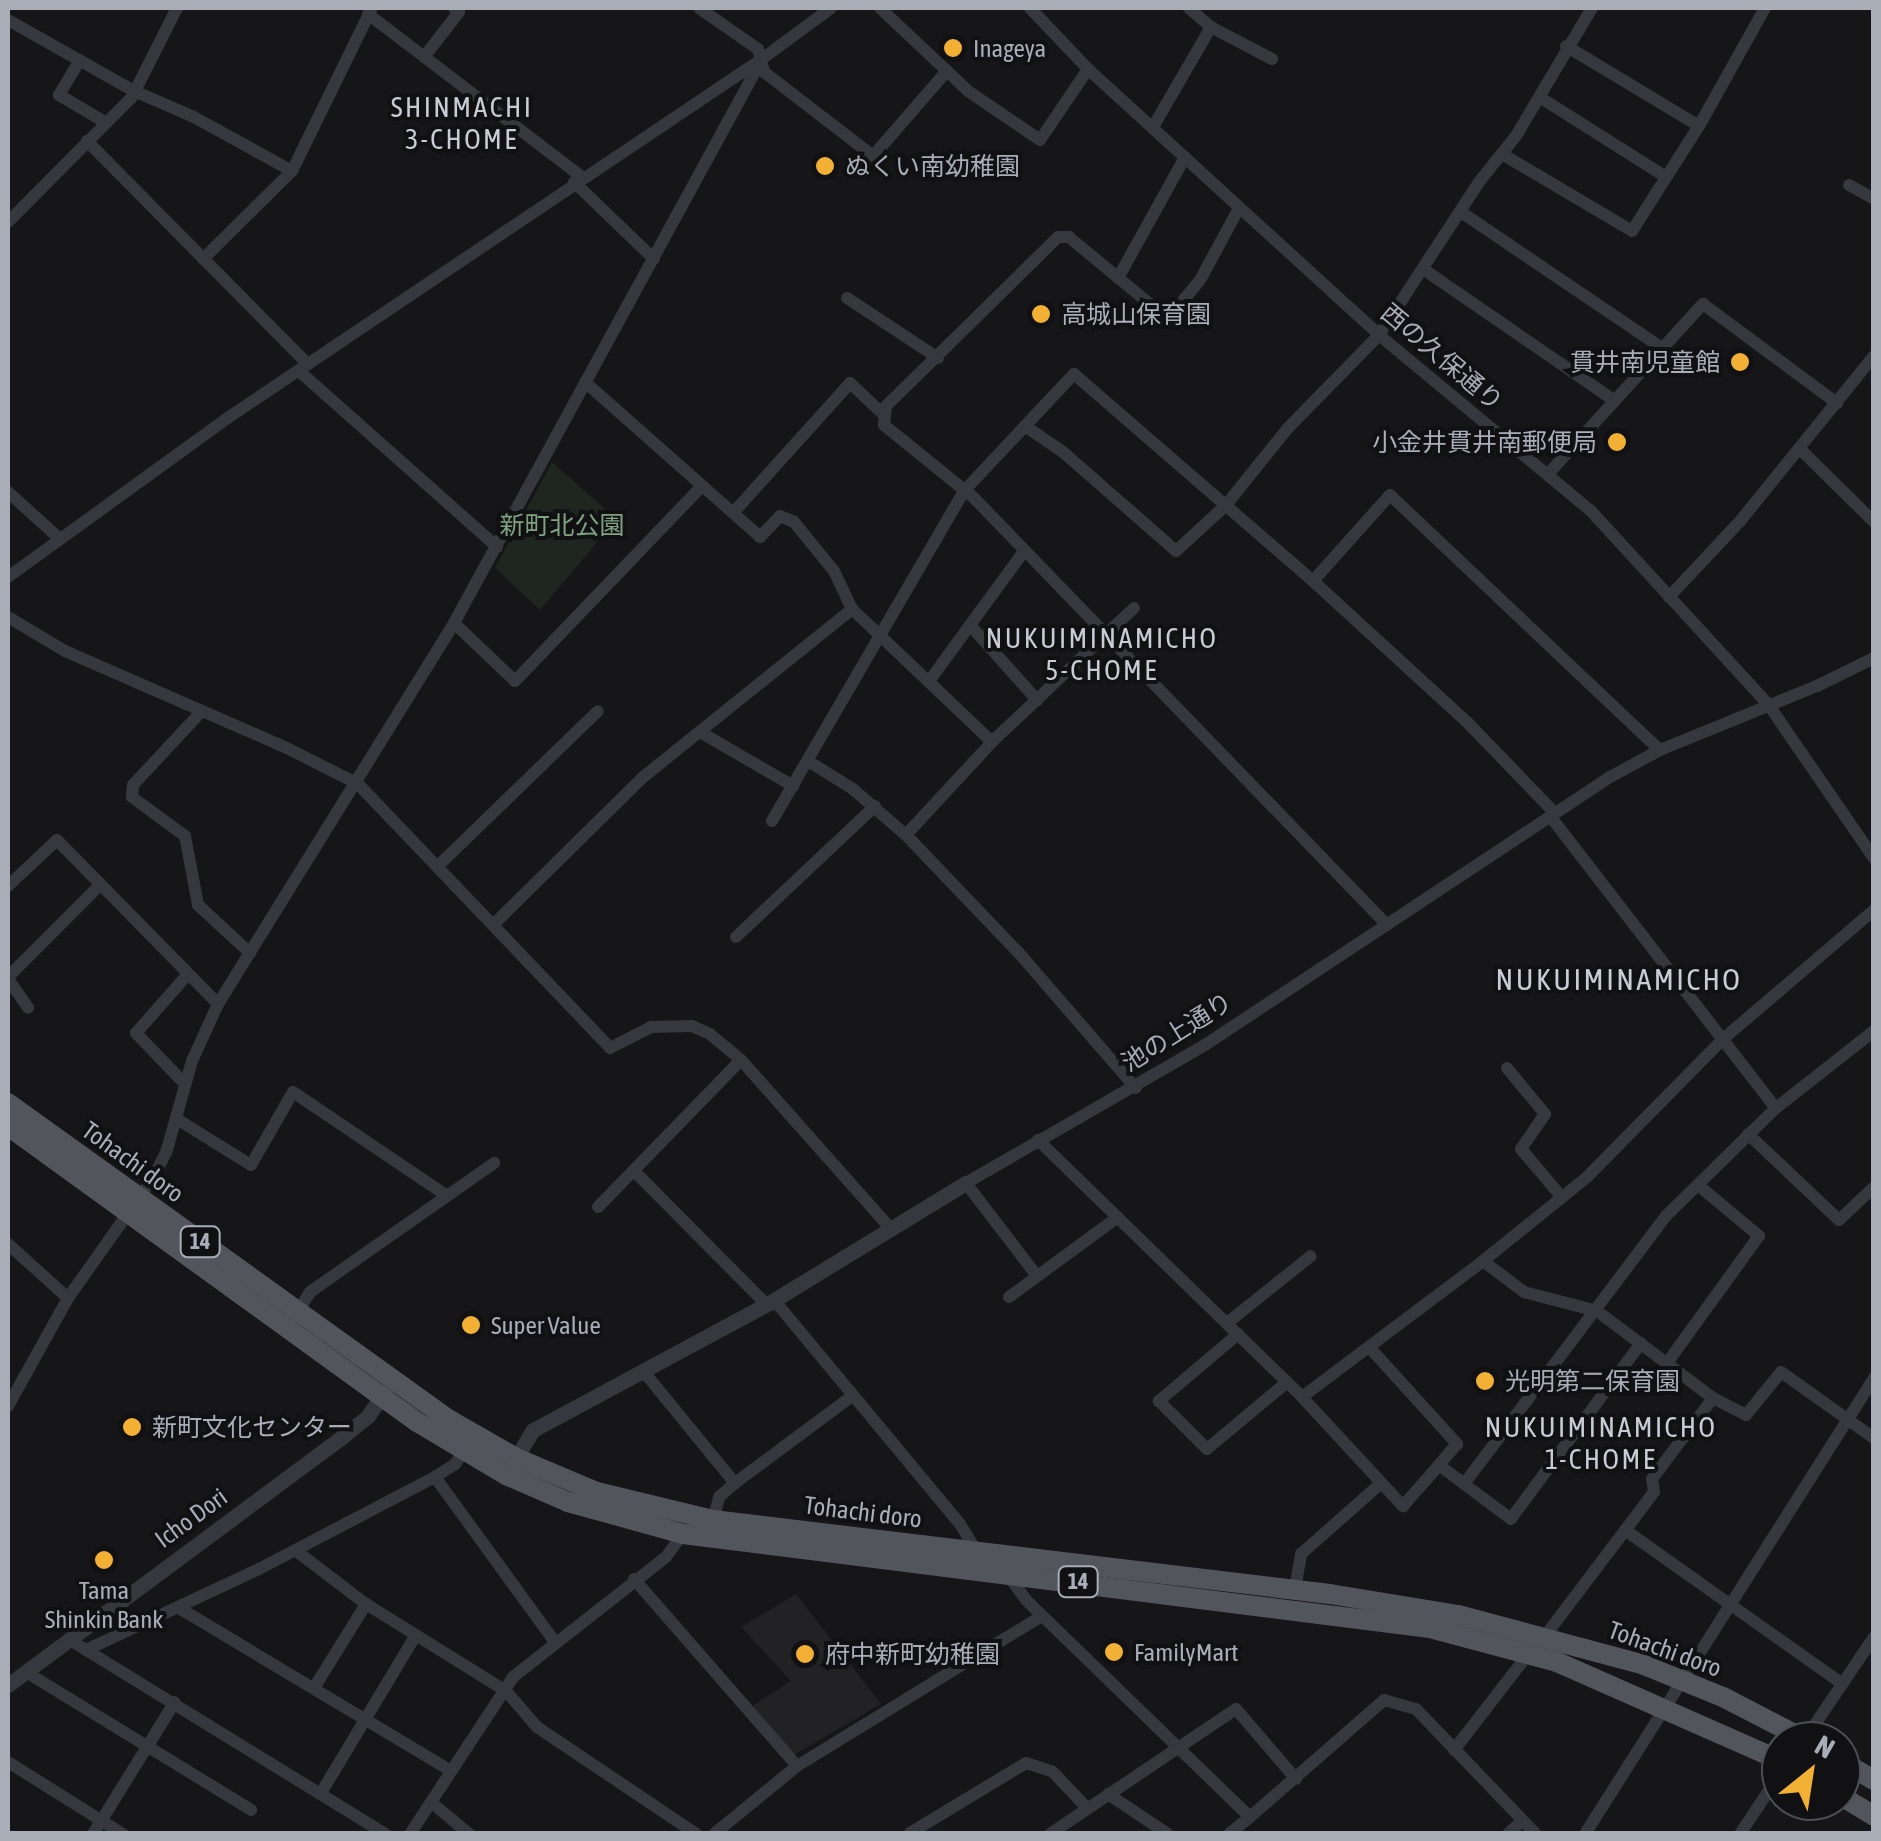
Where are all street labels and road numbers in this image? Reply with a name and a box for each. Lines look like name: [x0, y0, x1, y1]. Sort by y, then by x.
street label: 西の久保通り: [1375, 297, 1509, 417]
street label: 池の上通り: [1116, 986, 1238, 1078]
street label: Tohachi doro: [76, 1115, 190, 1209]
road number: 14: [178, 1225, 222, 1259]
street label: Icho Dori: [149, 1482, 233, 1554]
street label: Tohachi doro: [802, 1490, 924, 1534]
road number: 14: [1056, 1565, 1100, 1599]
street label: Tohachi doro: [1604, 1615, 1726, 1683]

